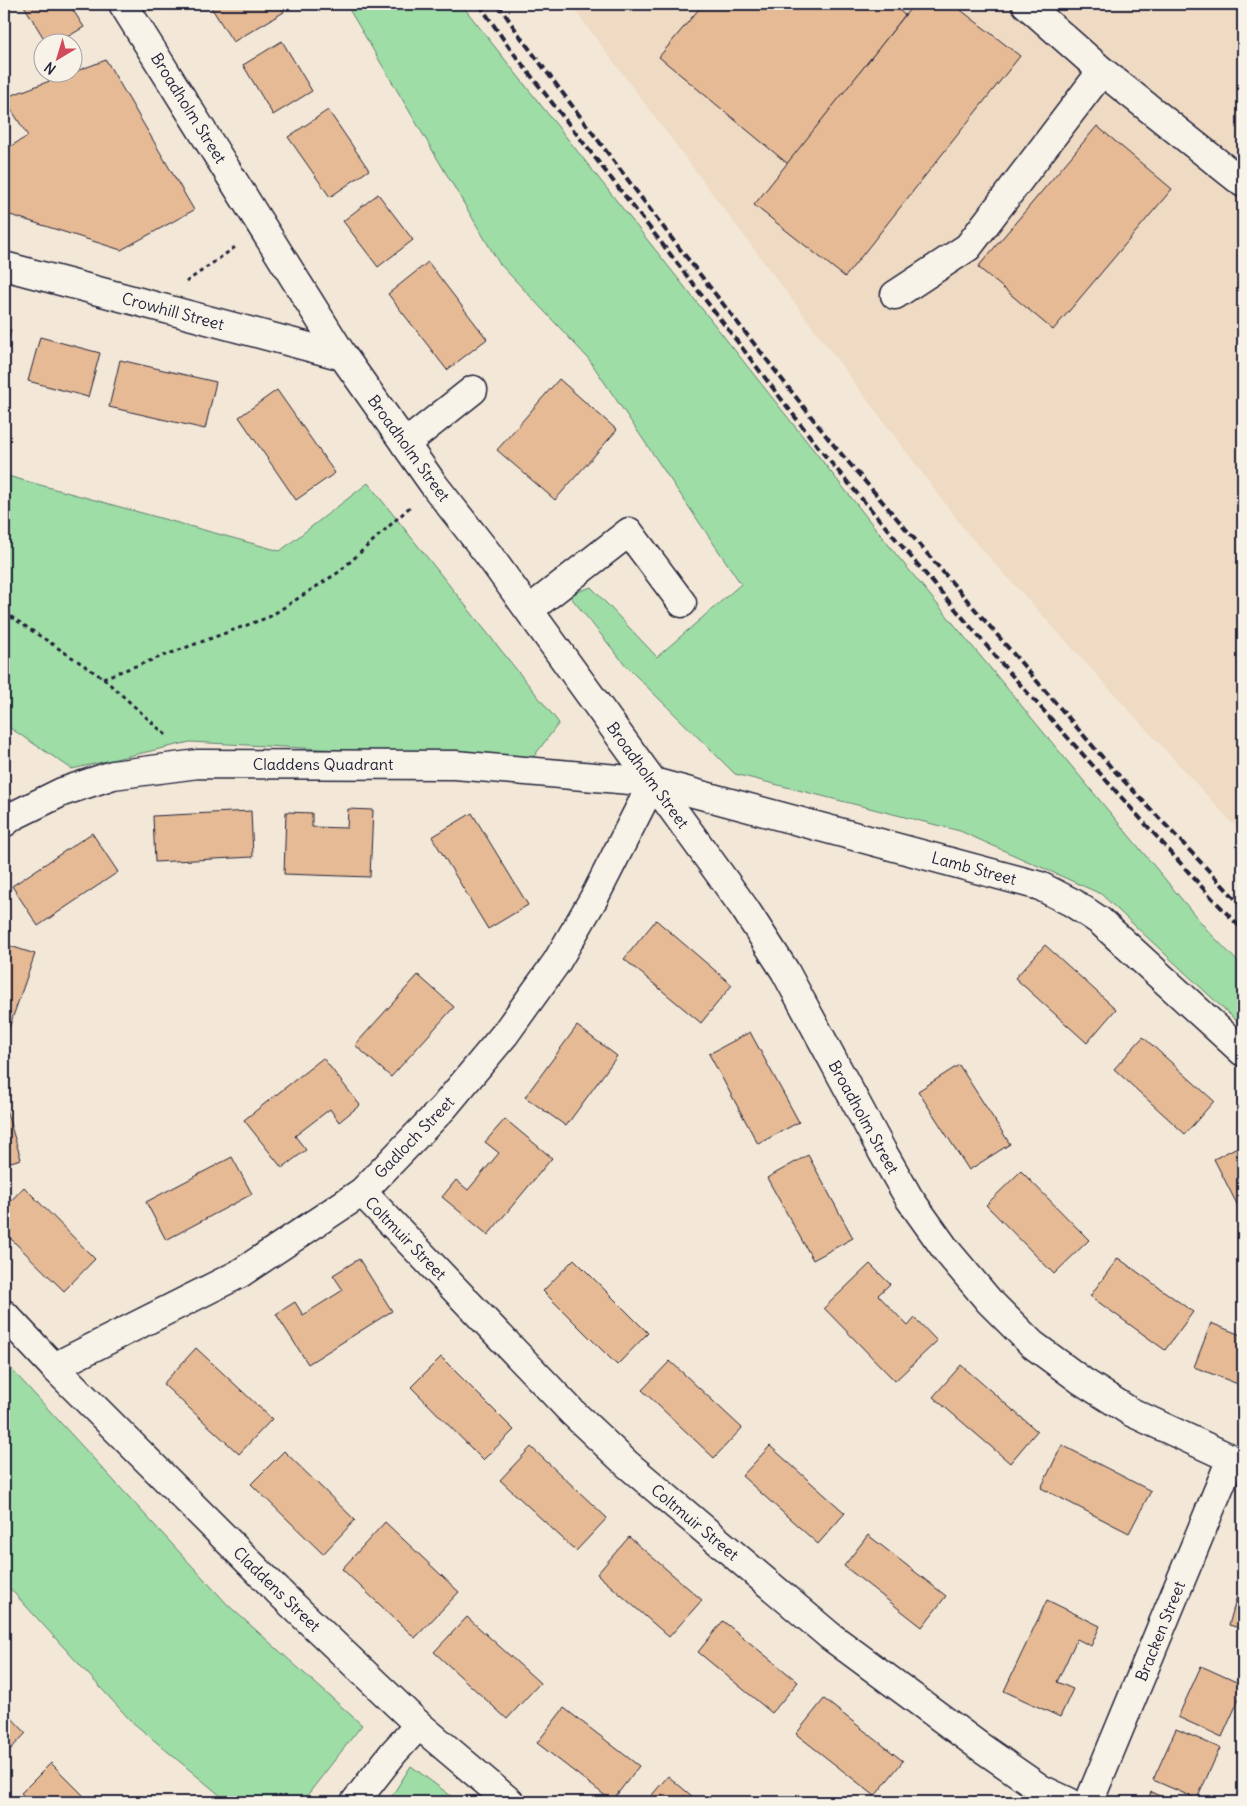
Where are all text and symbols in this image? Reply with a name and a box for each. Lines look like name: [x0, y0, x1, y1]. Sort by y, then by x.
north arrow: [32, 32, 82, 82]
street label: Broadholm Street: [147, 49, 231, 168]
text: N: [41, 58, 59, 78]
street label: Crowhill Street: [120, 288, 227, 334]
street label: Broadholm Street: [364, 391, 455, 506]
street label: Broadholm Street: [603, 718, 694, 833]
street label: Claddens Quadrant: [253, 754, 394, 774]
street label: Lamb Street: [929, 847, 1019, 889]
street label: Broadholm Street: [825, 1057, 904, 1178]
street label: Gadloch Street: [370, 1091, 459, 1182]
street label: Coltmuir Street: [361, 1192, 451, 1284]
street label: Coltmuir Street: [647, 1480, 743, 1565]
street label: Claddens Street: [229, 1542, 325, 1636]
street label: Bracken Street: [1131, 1577, 1189, 1684]

